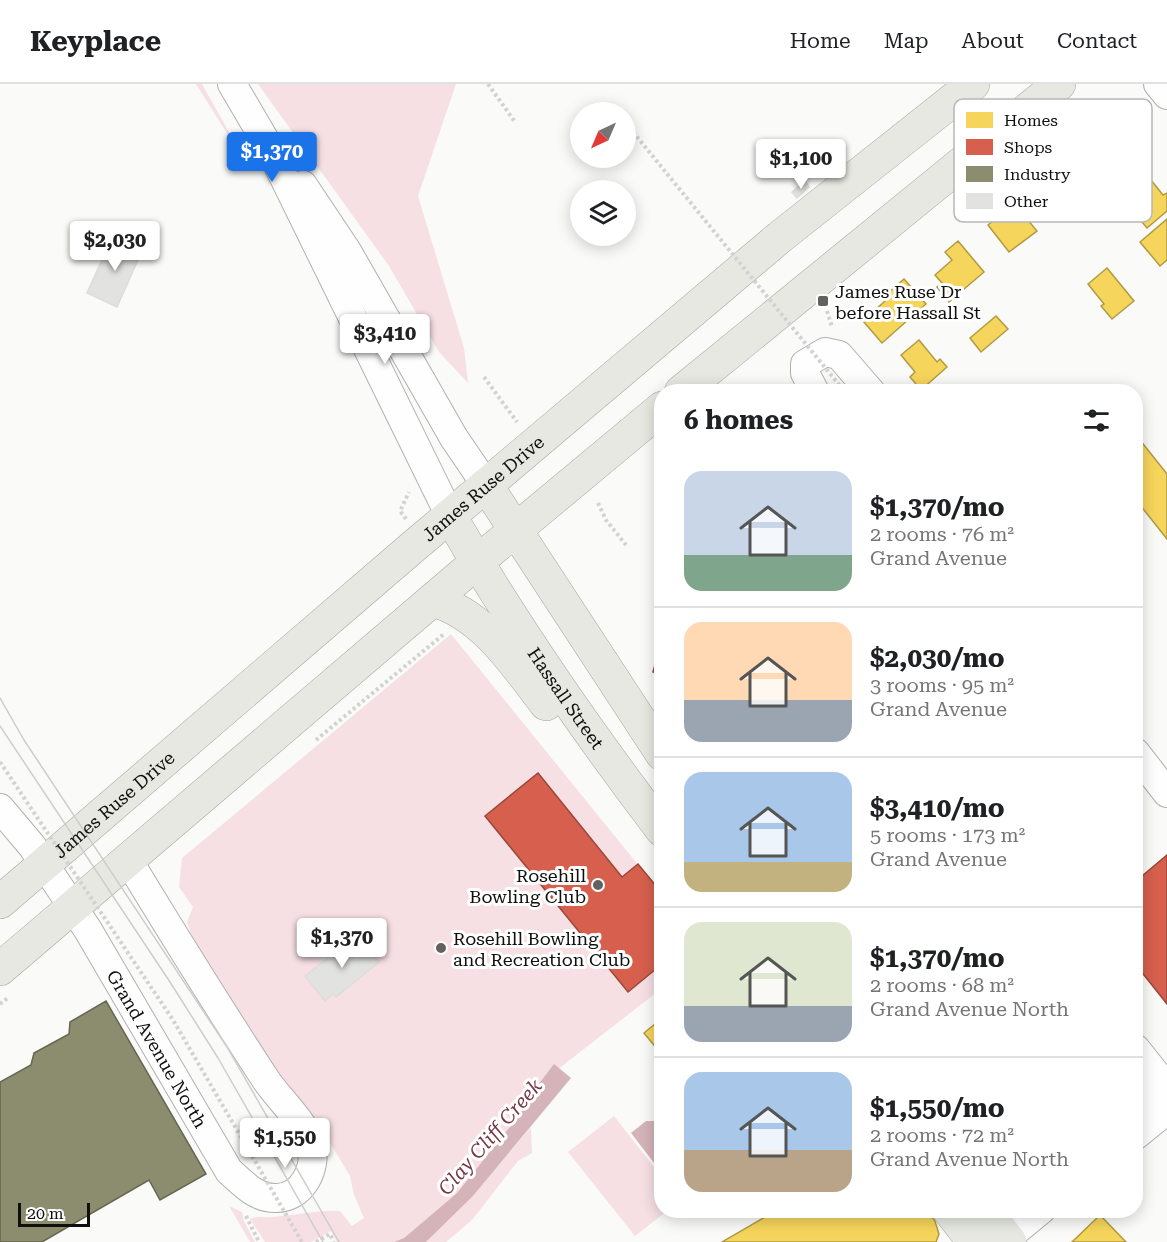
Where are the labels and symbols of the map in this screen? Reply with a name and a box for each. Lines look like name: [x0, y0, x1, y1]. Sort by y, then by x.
legend: [954, 99, 1152, 222]
north arrow: [570, 102, 636, 168]
text: Homes: [1004, 111, 1058, 130]
pin: $1,370: [223, 132, 321, 183]
text: Shops: [1004, 138, 1053, 157]
pin: $1,100: [752, 139, 850, 190]
text: Industry: [1004, 165, 1071, 184]
text: Other: [1004, 192, 1049, 211]
pin: $2,030: [66, 221, 164, 272]
place label: James Ruse Dr before Hassall St: [835, 281, 981, 323]
marker: James Ruse Dr before Hassall St: [816, 294, 830, 308]
pin: $3,410: [336, 314, 434, 365]
street label: James Ruse Drive: [418, 431, 548, 545]
street label: Hassall Street: [524, 643, 609, 753]
street label: James Ruse Drive: [49, 747, 178, 862]
place label: Rosehill Bowling Club: [469, 865, 586, 907]
marker: Rosehill Bowling Club: [591, 878, 605, 892]
pin: $1,370: [293, 918, 391, 969]
place label: Rosehill Bowling and Recreation Club: [453, 928, 630, 970]
marker: Rosehill Bowling and Recreation Club: [434, 941, 448, 955]
street label: Grand Avenue North: [103, 966, 212, 1132]
water label: Clay Cliff Creek: [433, 1074, 547, 1200]
pin: $1,550: [236, 1118, 334, 1169]
scale bar: [18, 1200, 90, 1228]

